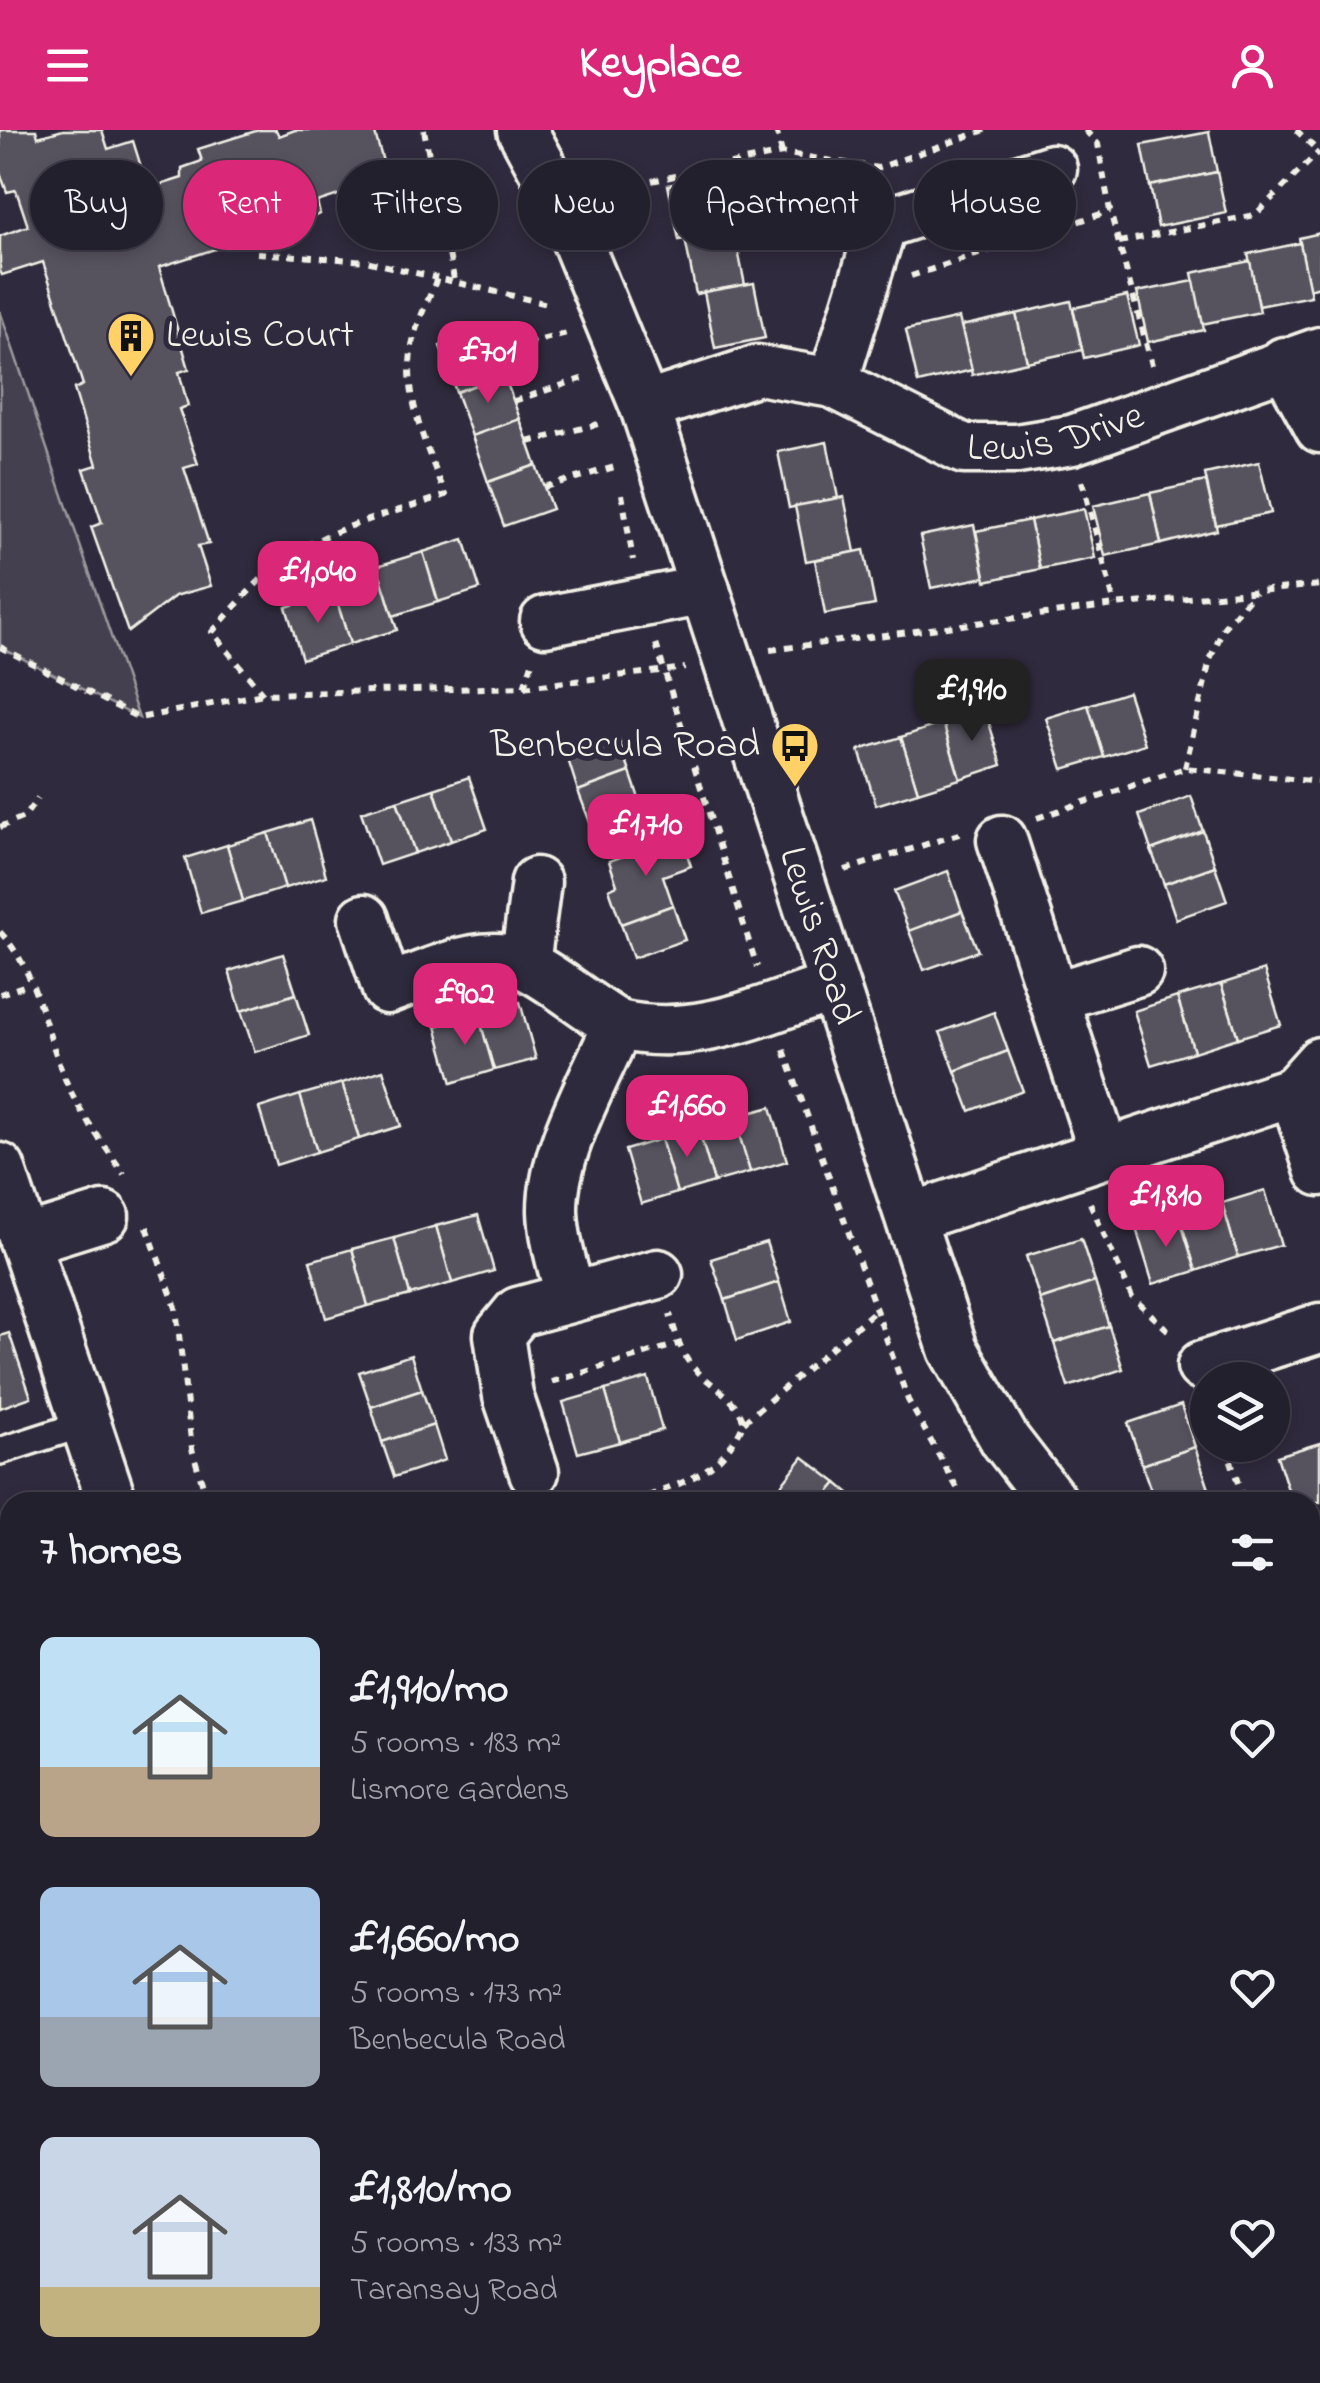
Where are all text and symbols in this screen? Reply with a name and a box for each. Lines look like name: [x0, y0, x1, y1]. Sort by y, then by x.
text: Keyplace: [579, 32, 741, 98]
icon: menu: [40, 38, 95, 93]
icon: person: [1225, 38, 1280, 93]
chip: Buy: [30, 160, 163, 250]
chip: Rent: [183, 160, 317, 250]
chip: Filters: [337, 160, 498, 250]
chip: New: [518, 160, 650, 250]
chip: Apartment: [670, 160, 894, 250]
chip: House: [914, 160, 1076, 250]
place label: Lewis Court: [166, 307, 354, 366]
building icon: Lewis Court: [105, 310, 157, 378]
pin: £701: [429, 321, 547, 406]
text: £701: [459, 330, 517, 377]
street label: Lewis Drive: [967, 387, 1152, 479]
pin: £1,040: [237, 541, 399, 626]
text: £1,040: [280, 550, 356, 597]
pin: £1,910: [891, 659, 1053, 744]
text: £1,910: [937, 668, 1007, 715]
place label: Benbecula Road: [490, 717, 760, 776]
bus stop icon: Benbecula Road: [769, 720, 821, 788]
pin: £1,710: [565, 794, 727, 879]
text: £1,710: [609, 803, 683, 850]
street label: Lewis Road: [761, 840, 875, 1032]
pin: £902: [406, 963, 524, 1048]
text: £902: [435, 972, 495, 1019]
pin: £1,660: [606, 1075, 768, 1160]
text: £1,660: [648, 1084, 726, 1131]
pin: £1,810: [1085, 1165, 1247, 1250]
text: £1,810: [1130, 1174, 1202, 1221]
map controls: [1190, 1362, 1290, 1462]
button: layers: [1190, 1362, 1290, 1462]
text: 7 homes: [40, 1522, 182, 1583]
icon: filters: [1225, 1525, 1280, 1580]
text: £1,910/mo: [350, 1660, 509, 1721]
icon: home: [120, 1677, 240, 1797]
icon: heart: [1225, 1710, 1280, 1765]
text: 5 rooms · 183 m²: [350, 1721, 561, 1768]
text: Lismore Gardens: [350, 1768, 569, 1815]
text: £1,660/mo: [350, 1910, 520, 1971]
icon: home: [120, 1927, 240, 2047]
icon: heart: [1225, 1960, 1280, 2015]
text: 5 rooms · 173 m²: [350, 1971, 562, 2018]
text: Benbecula Road: [350, 2018, 566, 2065]
text: £1,810/mo: [350, 2160, 512, 2221]
icon: home: [120, 2177, 240, 2297]
icon: heart: [1225, 2210, 1280, 2265]
text: 5 rooms · 133 m²: [350, 2221, 562, 2268]
text: Taransay Road: [350, 2268, 558, 2315]

